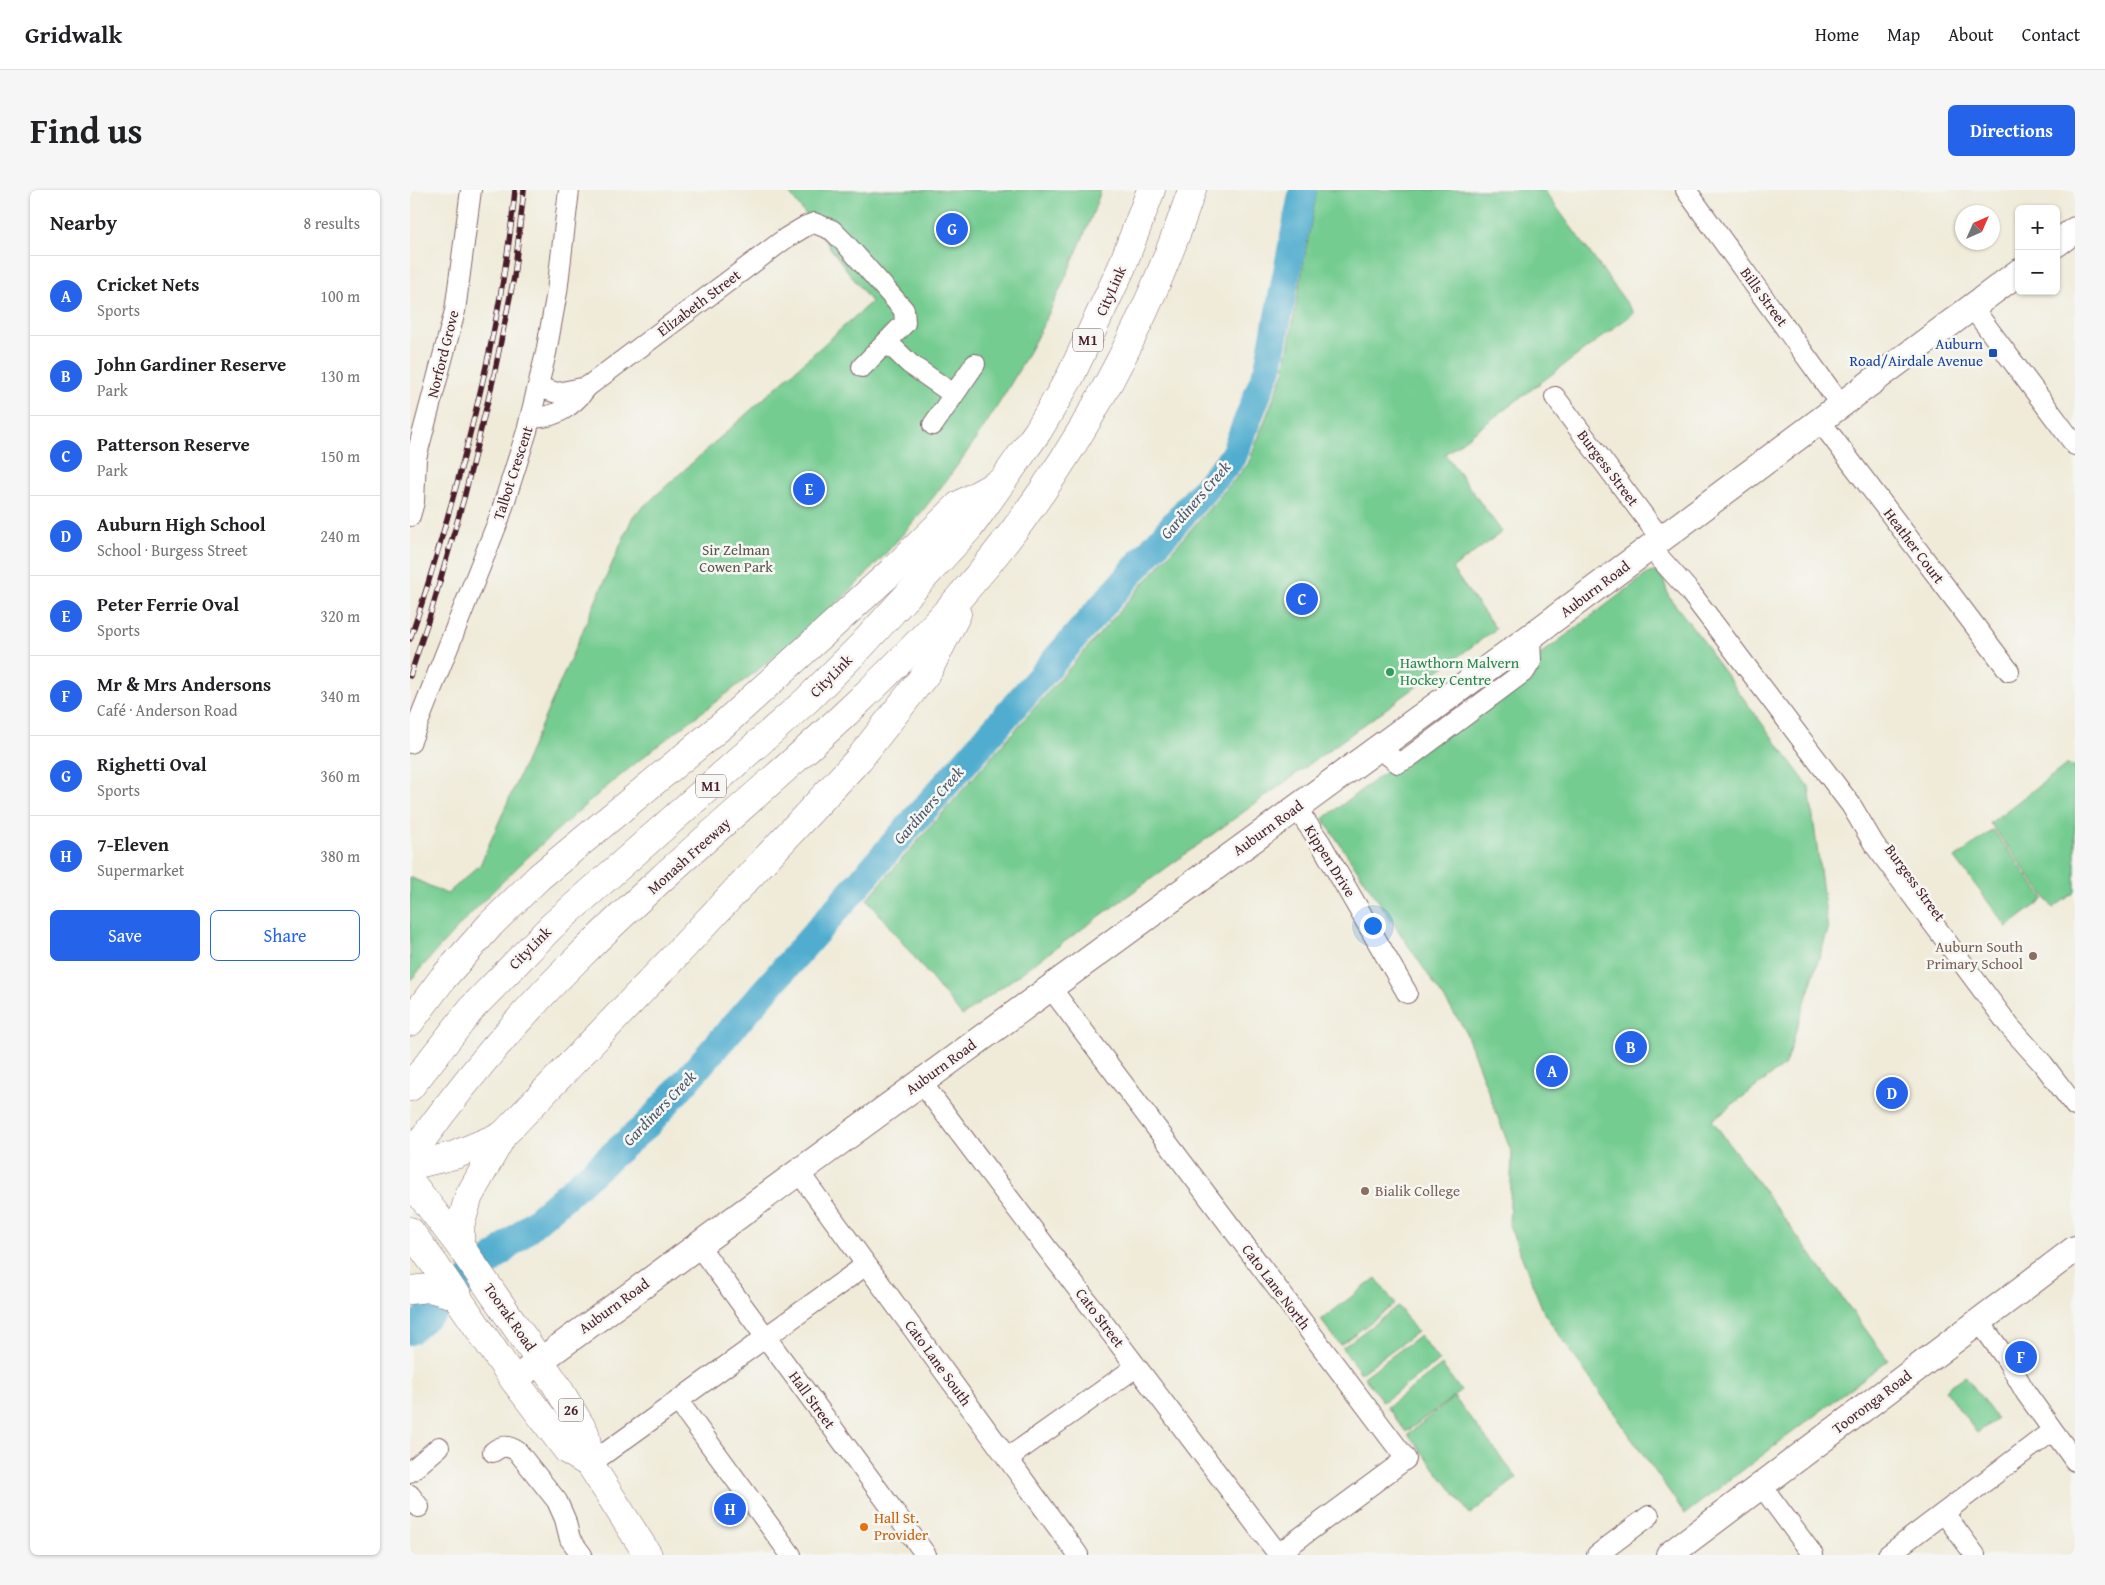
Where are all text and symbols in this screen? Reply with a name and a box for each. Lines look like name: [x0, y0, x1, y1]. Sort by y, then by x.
text: Gridwalk: [25, 17, 122, 52]
text: Home: [1815, 21, 1859, 48]
text: Map: [1887, 21, 1920, 48]
text: About: [1948, 21, 1994, 48]
text: Contact: [2022, 21, 2080, 48]
text: Find us: [30, 105, 143, 156]
button: Directions: [1948, 105, 2075, 156]
north arrow: [1955, 205, 2000, 250]
map controls: [2015, 205, 2060, 295]
button: +: [2015, 205, 2060, 250]
text: Nearby: [50, 207, 117, 238]
pin: G: [936, 210, 968, 248]
text: 8 results: [303, 211, 360, 235]
button: −: [2015, 250, 2060, 295]
street label: CityLink: [1090, 262, 1131, 319]
street label: Bills Street: [1736, 263, 1793, 331]
street label: Elizabeth Street: [653, 264, 745, 341]
text: Cricket Nets: [97, 270, 199, 298]
text: A: [61, 284, 71, 308]
text: 100 m: [320, 284, 360, 308]
text: Sports: [97, 298, 140, 322]
street label: Norford Grove: [421, 308, 464, 400]
road number: M1: [1073, 328, 1103, 352]
place label: Auburn Road/Airdale Avenue: [1849, 333, 1984, 371]
marker: Auburn Road/Airdale Avenue: [1987, 347, 1999, 359]
text: John Gardiner Reserve: [97, 350, 286, 378]
text: B: [61, 364, 71, 388]
text: 130 m: [320, 364, 360, 388]
text: Park: [97, 378, 128, 402]
street label: Talbot Crescent: [487, 423, 538, 523]
street label: Burgess Street: [1573, 425, 1644, 511]
text: Patterson Reserve: [97, 430, 250, 458]
text: C: [61, 444, 71, 468]
text: 150 m: [320, 444, 360, 468]
water label: Gardiners Creek: [1154, 455, 1236, 544]
text: Park: [97, 458, 128, 482]
pin: E: [793, 470, 825, 508]
street label: Heather Court: [1879, 504, 1950, 588]
text: Auburn High School: [97, 510, 266, 538]
text: D: [61, 524, 71, 548]
text: 240 m: [320, 524, 360, 548]
text: School · Burgess Street: [97, 538, 248, 562]
park label: Sir Zelman Cowen Park: [699, 539, 773, 577]
street label: Auburn Road: [1555, 555, 1634, 622]
pin: C: [1286, 580, 1318, 618]
text: Peter Ferrie Oval: [97, 590, 239, 618]
text: E: [62, 604, 70, 628]
text: 320 m: [320, 604, 360, 628]
text: Sports: [97, 618, 140, 642]
street label: CityLink: [805, 649, 857, 702]
place label: Hawthorn Malvern Hockey Centre: [1400, 652, 1520, 690]
marker: Hawthorn Malvern Hockey Centre: [1384, 666, 1396, 678]
text: Mr & Mrs Andersons: [97, 670, 271, 698]
text: F: [62, 684, 70, 708]
text: 340 m: [320, 684, 360, 708]
text: Café · Anderson Road: [97, 698, 237, 722]
text: Righetti Oval: [97, 750, 207, 778]
water label: Gardiners Creek: [887, 760, 969, 849]
text: G: [61, 764, 71, 788]
text: 360 m: [320, 764, 360, 788]
road number: M1: [696, 774, 726, 798]
text: Sports: [97, 778, 140, 802]
street label: Auburn Road: [1228, 795, 1307, 860]
street label: Monash Freeway: [642, 812, 735, 899]
street label: Kippen Drive: [1300, 821, 1361, 901]
text: 7-Eleven: [97, 830, 169, 858]
street label: Burgess Street: [1880, 840, 1951, 926]
text: H: [60, 844, 72, 868]
text: 380 m: [320, 844, 360, 868]
text: Supermarket: [97, 858, 184, 882]
button: Save: [50, 910, 200, 961]
button: Share: [210, 910, 360, 961]
your location: [1360, 913, 1386, 939]
street label: CityLink: [504, 921, 556, 974]
place label: Auburn South Primary School: [1927, 936, 2024, 974]
marker: Auburn South Primary School: [2027, 950, 2039, 962]
pin: B: [1615, 1028, 1647, 1066]
street label: Auburn Road: [901, 1034, 980, 1099]
pin: A: [1536, 1052, 1568, 1090]
water label: Gardiners Creek: [617, 1064, 702, 1151]
pin: D: [1876, 1074, 1908, 1112]
place label: Bialik College: [1375, 1180, 1460, 1201]
marker: Bialik College: [1359, 1185, 1371, 1197]
street label: Cato Lane North: [1237, 1240, 1316, 1334]
street label: Auburn Road: [574, 1273, 653, 1338]
street label: Toorak Road: [479, 1279, 542, 1355]
street label: Cato Street: [1071, 1284, 1130, 1352]
street label: Cato Lane South: [900, 1315, 977, 1410]
pin: F: [2005, 1338, 2037, 1376]
street label: Tooronga Road: [1828, 1365, 1916, 1438]
street label: Hall Street: [784, 1367, 841, 1433]
road number: 26: [558, 1398, 584, 1422]
pin: H: [714, 1490, 746, 1528]
place label: Hall St. Provider: [874, 1507, 928, 1545]
marker: Hall St. Provider: [858, 1521, 870, 1533]

